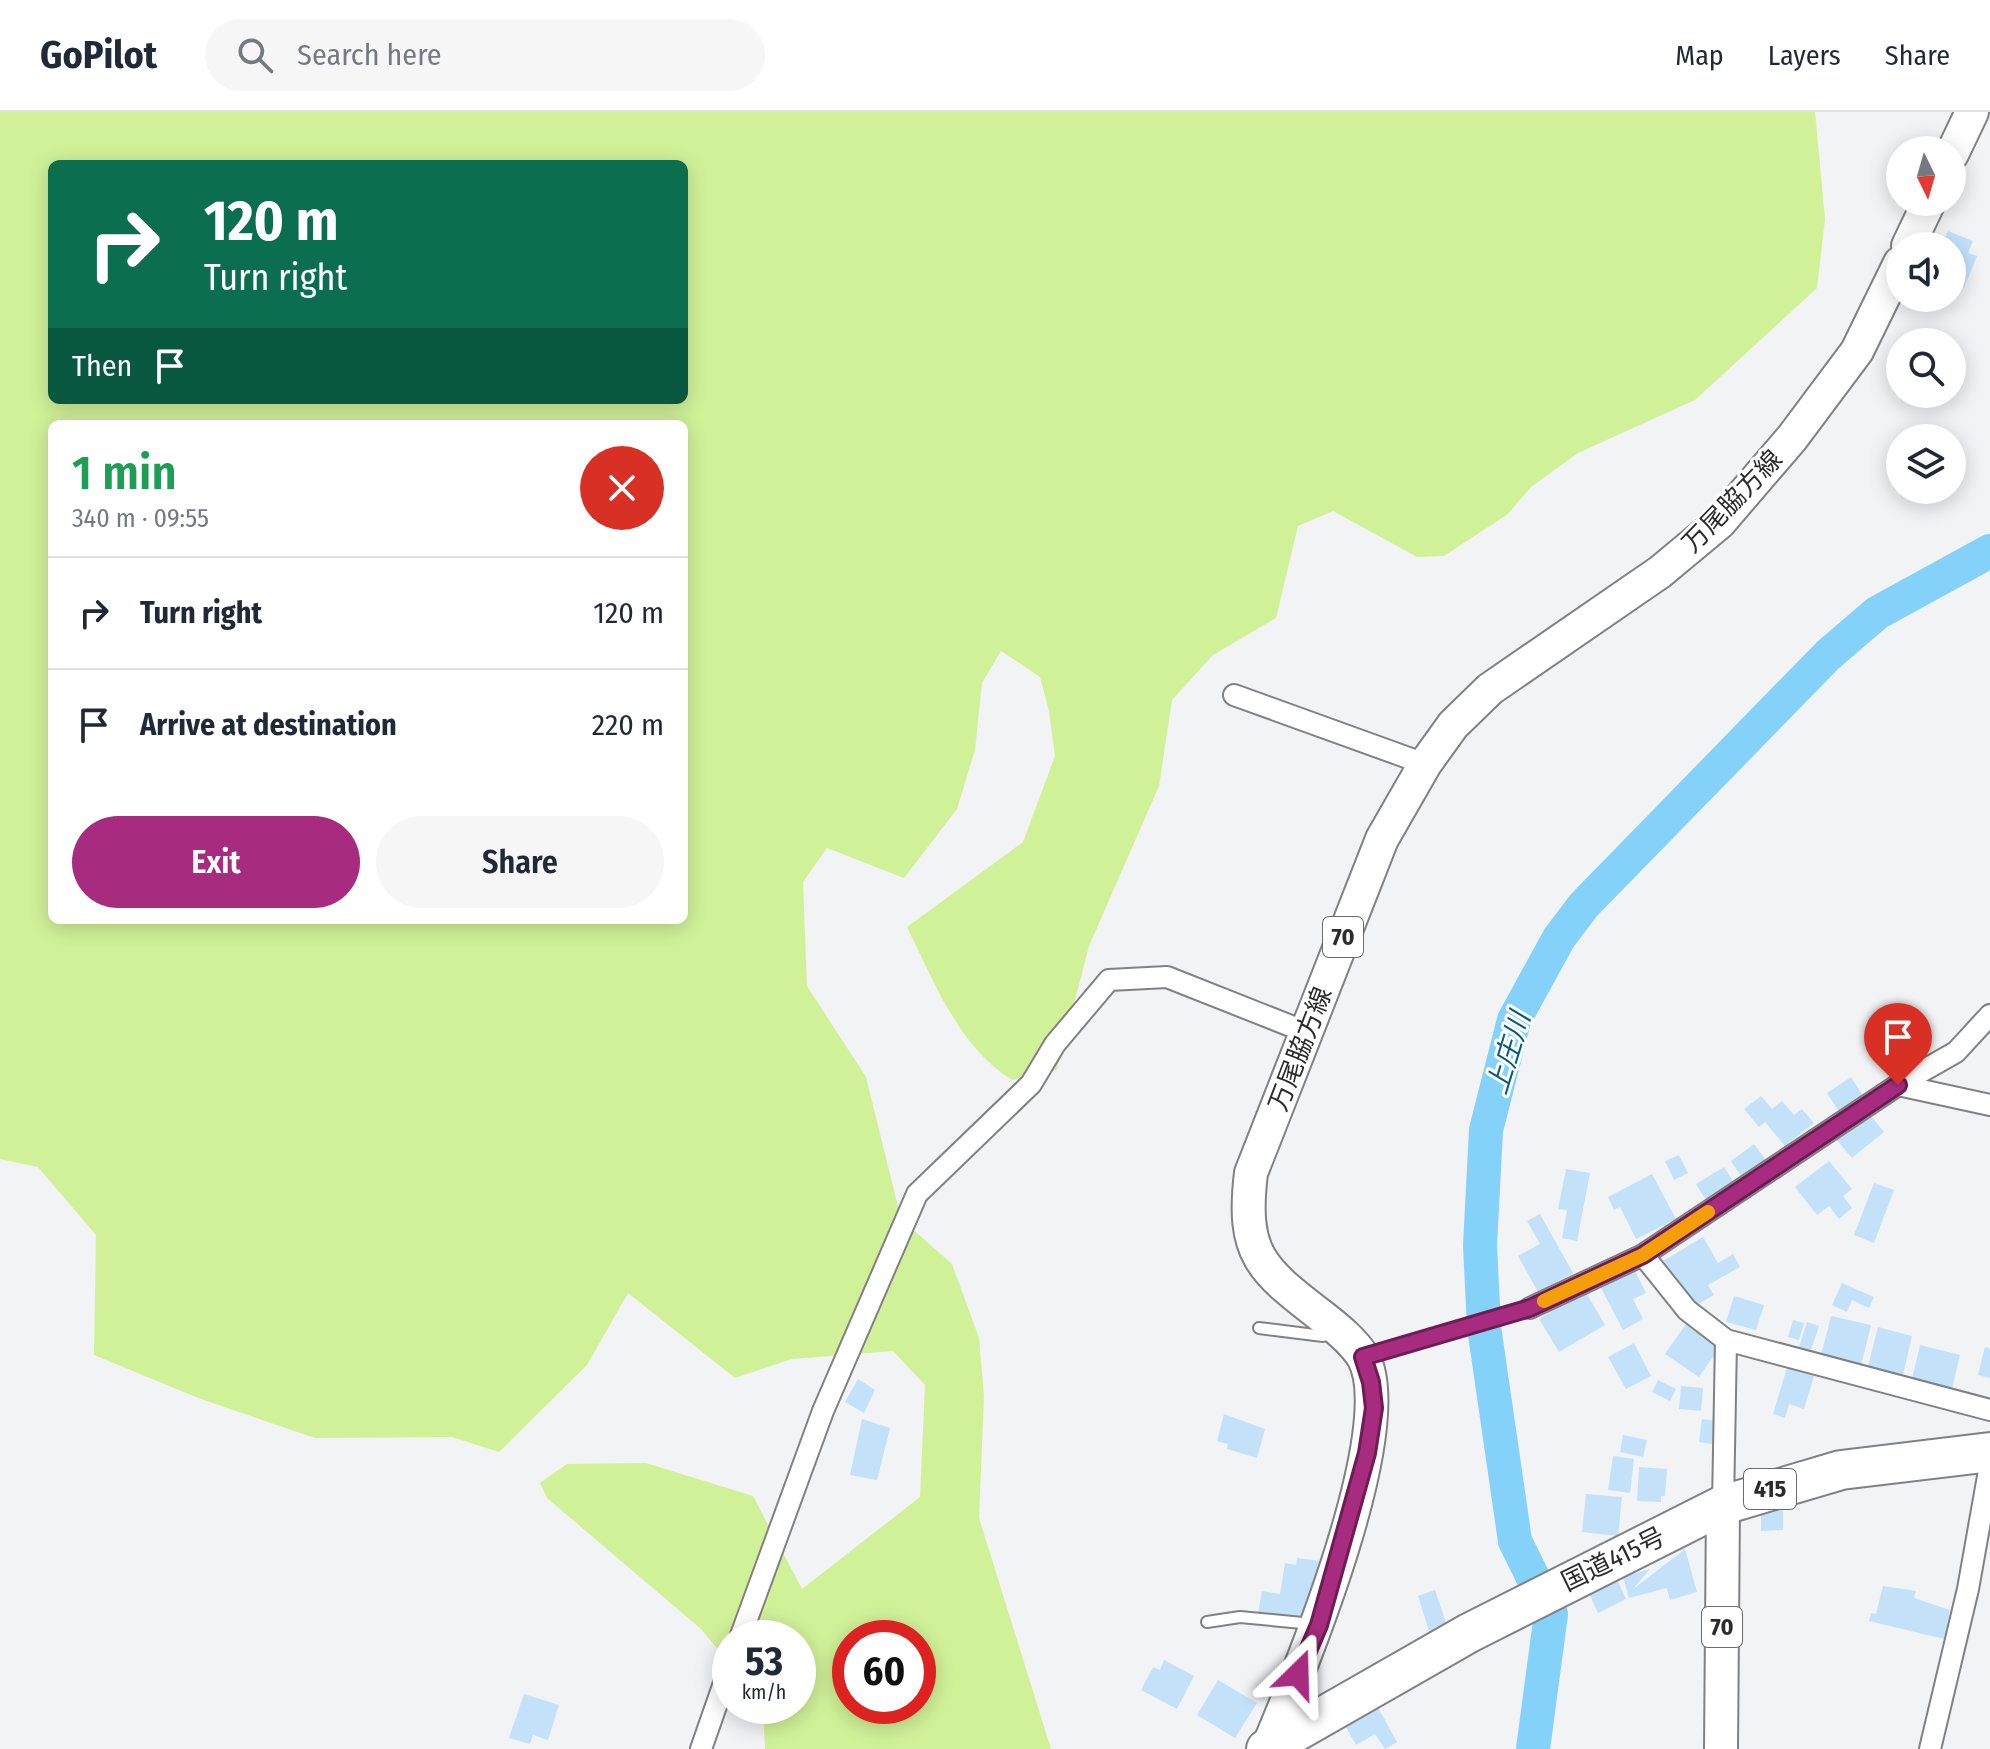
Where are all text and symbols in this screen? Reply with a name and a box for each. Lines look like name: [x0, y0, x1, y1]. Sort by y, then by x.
search box: [205, 19, 765, 91]
text: GoPilot: [40, 32, 157, 78]
icon: search: [233, 33, 277, 77]
text: Search here: [297, 37, 442, 73]
text: Map: [1675, 39, 1724, 72]
text: Layers: [1768, 39, 1841, 72]
text: Share: [1885, 39, 1950, 72]
north arrow: [1886, 136, 1966, 216]
map controls: [1886, 136, 1966, 504]
text: 120 m: [204, 188, 339, 255]
icon: right: [72, 192, 176, 296]
button: sound: [1886, 232, 1966, 312]
text: Turn right: [204, 256, 347, 300]
button: search: [1886, 328, 1966, 408]
icon: arrive: [148, 344, 192, 388]
text: Then: [72, 348, 132, 384]
button: layers: [1886, 424, 1966, 504]
text: 1 min: [72, 444, 177, 502]
street label: 万尾脇方線: [1676, 444, 1789, 559]
button: close: [580, 446, 664, 530]
text: 340 m · 09:55: [72, 503, 209, 534]
icon: right: [72, 591, 116, 635]
text: Turn right: [140, 595, 262, 631]
text: 120 m: [593, 595, 664, 631]
icon: arrive: [72, 703, 116, 747]
text: Arrive at destination: [140, 707, 397, 743]
text: 220 m: [592, 707, 664, 743]
button: Exit: [72, 816, 360, 908]
button: Share: [376, 816, 664, 908]
road number: 70: [1323, 917, 1363, 957]
street label: 万尾脇方線: [1263, 983, 1338, 1115]
pin: [1864, 1003, 1932, 1085]
water label: 上庄川: [1480, 1005, 1537, 1098]
icon: arrive: [1876, 1015, 1920, 1059]
road number: 415: [1744, 1469, 1796, 1509]
street label: 国道415号: [1556, 1521, 1670, 1598]
road number: 70: [1702, 1607, 1742, 1647]
speed limit sign: 60: [832, 1620, 936, 1724]
position arrow: [1256, 1632, 1340, 1716]
text: 53: [745, 1638, 783, 1686]
text: km/h: [742, 1680, 786, 1704]

